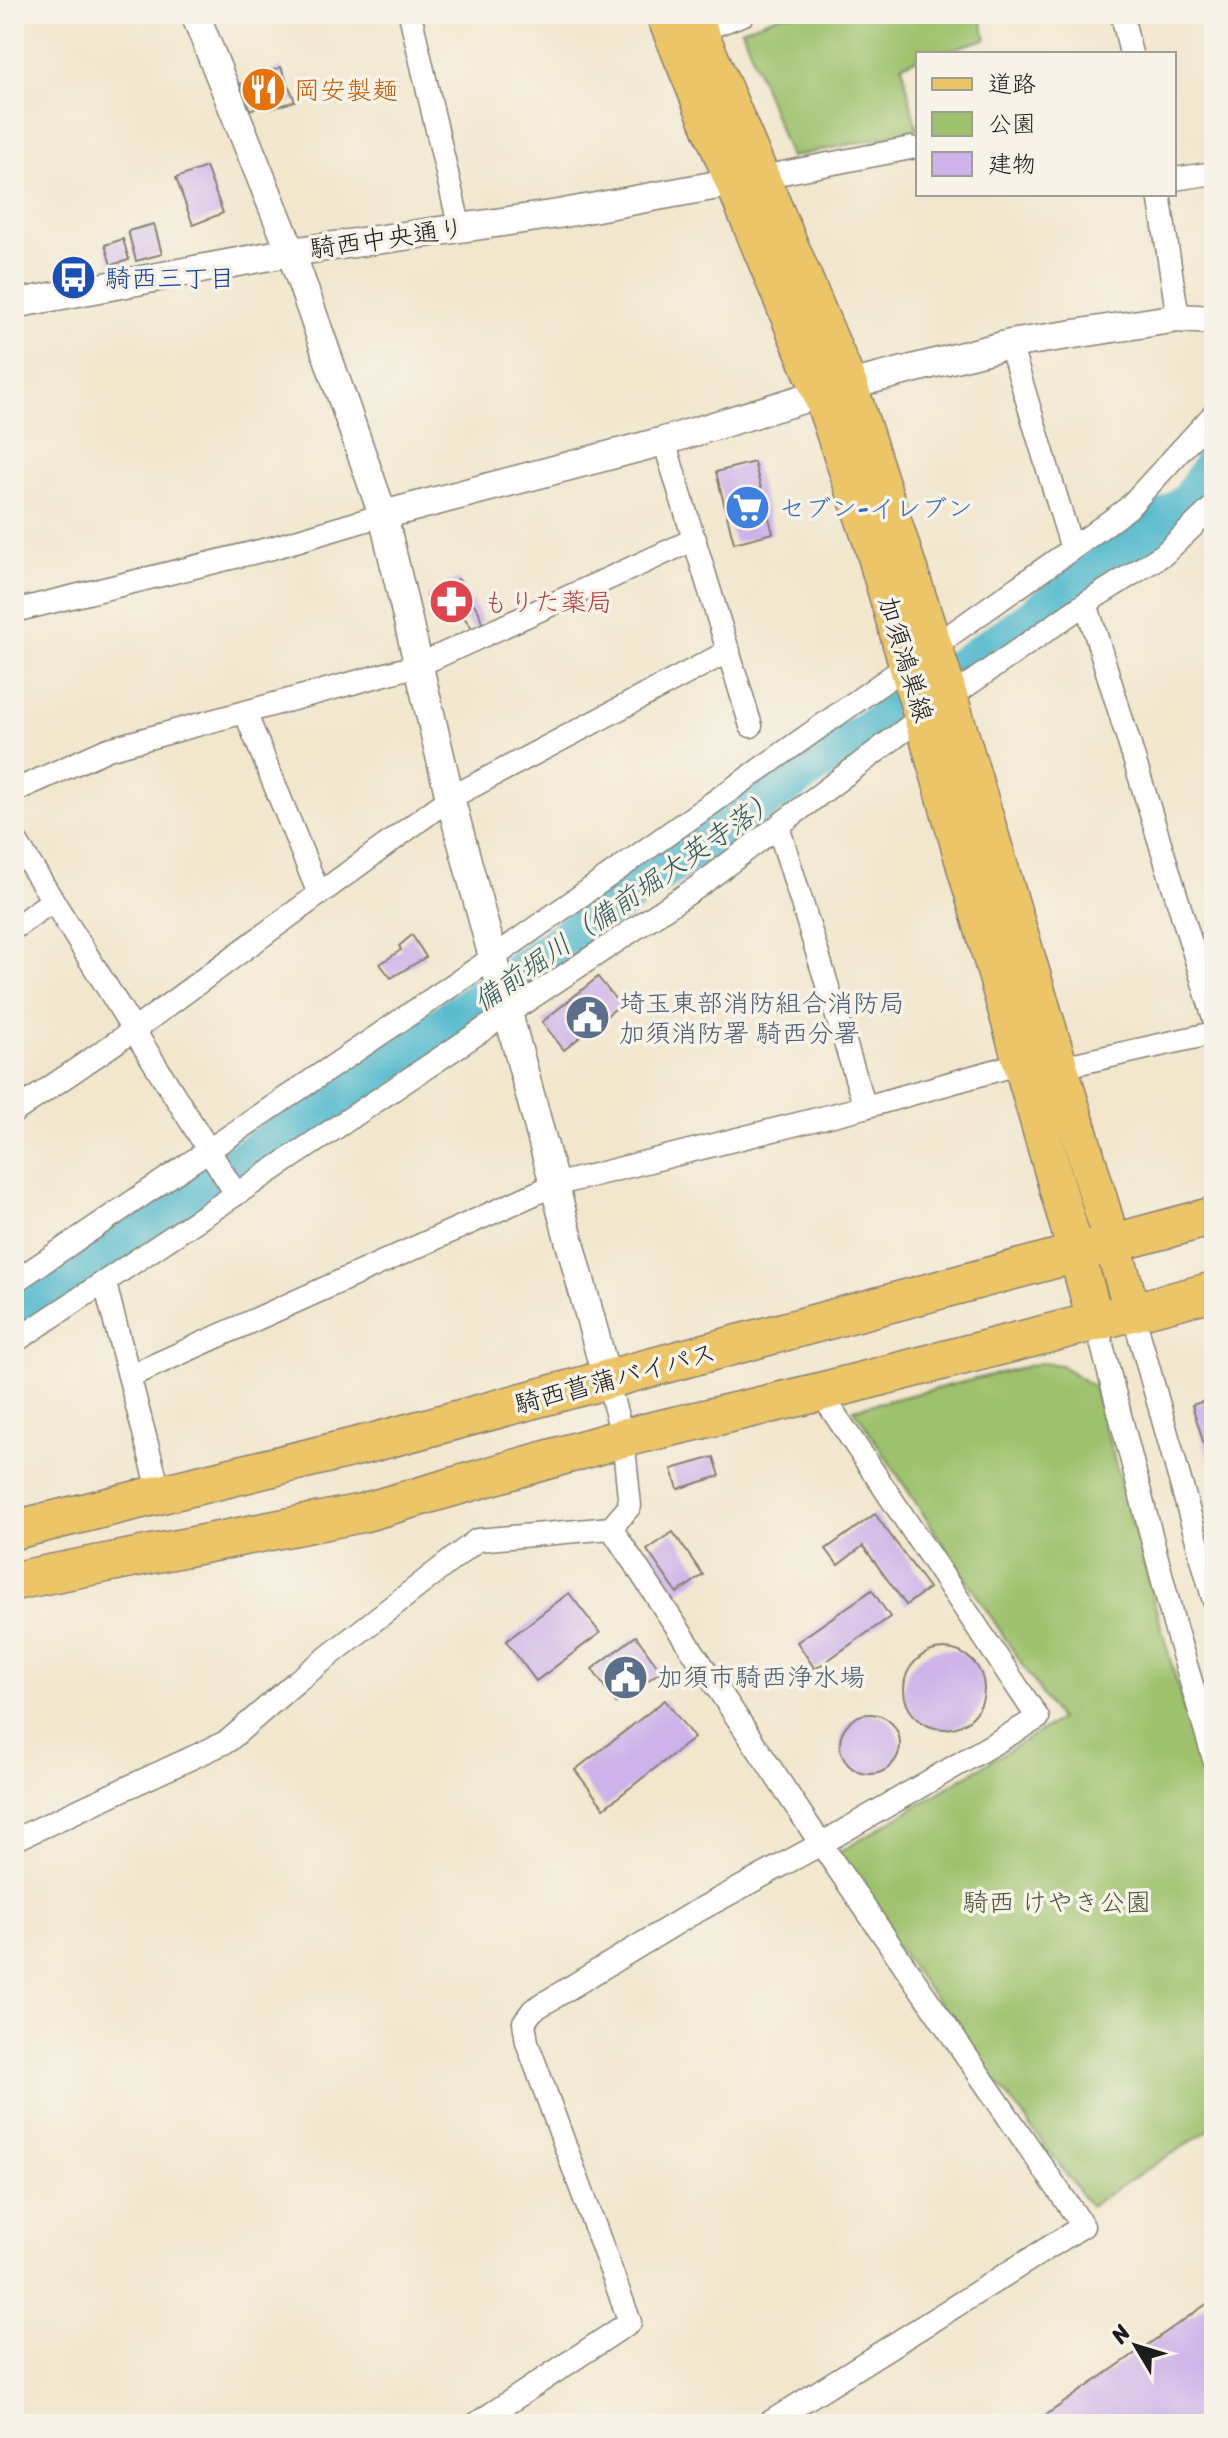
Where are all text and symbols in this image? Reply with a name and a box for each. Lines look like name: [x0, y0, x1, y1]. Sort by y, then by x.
legend: [916, 52, 1176, 196]
text: 道路: [988, 63, 1036, 105]
restaurant icon: 岡安製麺: [239, 66, 287, 114]
place label: 岡安製麺: [294, 67, 398, 113]
text: 公園: [988, 103, 1036, 145]
text: 建物: [988, 143, 1036, 185]
street label: 騎西中央通り: [307, 204, 467, 272]
bus stop icon: 騎西三丁目: [50, 254, 98, 302]
place label: 騎西三丁目: [105, 255, 235, 301]
supermarket icon: セブン-イレブン: [724, 484, 772, 532]
place label: セブン-イレブン: [779, 485, 973, 531]
pharmacy icon: もりた薬局: [428, 578, 476, 626]
place label: もりた薬局: [483, 579, 612, 625]
street label: 加須鴻巣線: [865, 590, 947, 728]
water label: 備前堀川（備前堀大英寺落）: [462, 776, 788, 1025]
place label: 埼玉東部消防組合消防局 加須消防署 騎西分署: [619, 980, 905, 1056]
public building icon: 埼玉東部消防組合消防局 加須消防署 騎西分署: [564, 994, 612, 1042]
street label: 騎西菖蒲バイパス: [509, 1329, 721, 1427]
public building icon: 加須市騎西浄水場: [602, 1653, 650, 1701]
place label: 加須市騎西浄水場: [657, 1654, 865, 1700]
park label: 騎西 けやき公園: [963, 1879, 1151, 1925]
north arrow: [1096, 2306, 1176, 2386]
text: N: [1100, 2315, 1141, 2353]

